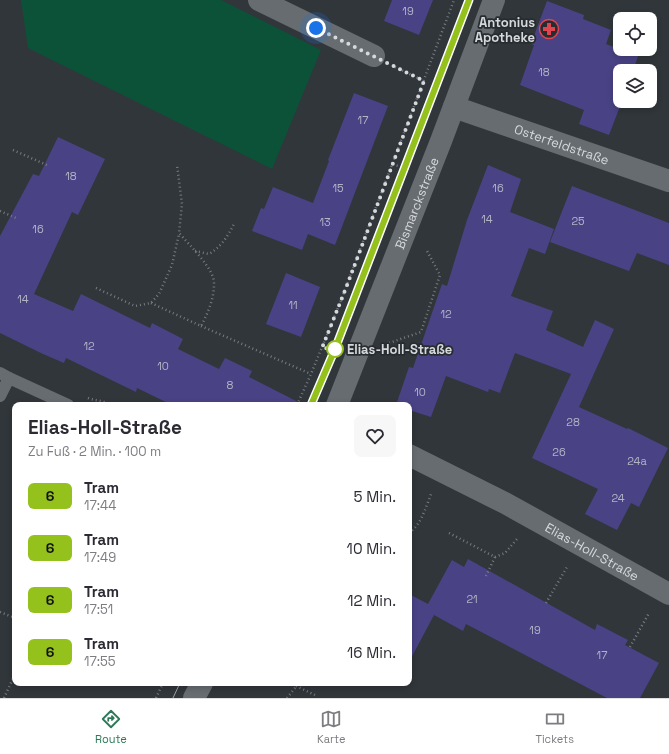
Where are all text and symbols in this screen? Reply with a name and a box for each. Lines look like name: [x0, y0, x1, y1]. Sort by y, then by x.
house number: 19: [402, 4, 414, 18]
map controls: [613, 12, 657, 108]
button: locate: [613, 12, 657, 56]
place label: Antonius Apotheke: [475, 14, 535, 46]
your location: [306, 18, 326, 38]
pharmacy icon: Antonius Apotheke: [538, 18, 560, 40]
button: layers: [613, 64, 657, 108]
house number: 18: [538, 65, 550, 79]
house number: 17: [358, 113, 368, 127]
street label: Osterfeldstraße: [512, 120, 611, 168]
street label: Bismarckstraße: [391, 155, 442, 252]
house number: 18: [65, 169, 77, 183]
house number: 15: [332, 181, 344, 195]
house number: 16: [492, 181, 504, 195]
house number: 14: [481, 212, 493, 226]
house number: 25: [571, 214, 585, 228]
house number: 13: [319, 215, 331, 229]
house number: 16: [32, 222, 44, 236]
house number: 14: [17, 292, 29, 306]
house number: 11: [288, 298, 298, 312]
house number: 12: [440, 307, 452, 321]
house number: 12: [83, 339, 95, 353]
marker: Elias-Holl-Straße: [326, 340, 344, 358]
place label: Elias-Holl-Straße: [347, 341, 452, 358]
house number: 10: [157, 359, 169, 373]
house number: 8: [227, 378, 234, 392]
house number: 10: [414, 385, 426, 399]
text: Elias-Holl-Straße: [28, 415, 182, 440]
button: heart: [354, 415, 396, 457]
house number: 28: [566, 415, 580, 429]
text: Zu Fuß · 2 Min. · 100 m: [28, 443, 161, 460]
house number: 26: [552, 445, 566, 459]
house number: 24a: [627, 454, 647, 468]
text: Tram: [84, 478, 119, 497]
text: 6: [46, 487, 54, 505]
text: 5 Min.: [354, 487, 396, 506]
house number: 24: [611, 491, 625, 505]
text: 17:44: [84, 497, 116, 514]
street label: Elias-Holl-Straße: [542, 518, 642, 584]
text: Tram: [84, 530, 119, 549]
text: 6: [46, 539, 54, 557]
text: 10 Min.: [347, 539, 396, 558]
text: 17:49: [84, 549, 116, 566]
text: Tram: [84, 582, 119, 601]
text: 6: [46, 591, 54, 609]
text: 12 Min.: [347, 591, 396, 610]
house number: 21: [466, 592, 478, 606]
text: 17:51: [84, 601, 113, 618]
house number: 19: [529, 623, 541, 637]
text: Tram: [84, 634, 119, 653]
text: 6: [46, 643, 54, 661]
text: 16 Min.: [347, 643, 396, 662]
house number: 17: [597, 648, 607, 662]
text: 17:55: [84, 653, 116, 670]
tab: Route: [95, 708, 127, 746]
tab: Karte: [317, 708, 345, 746]
tab: Tickets: [536, 708, 574, 746]

